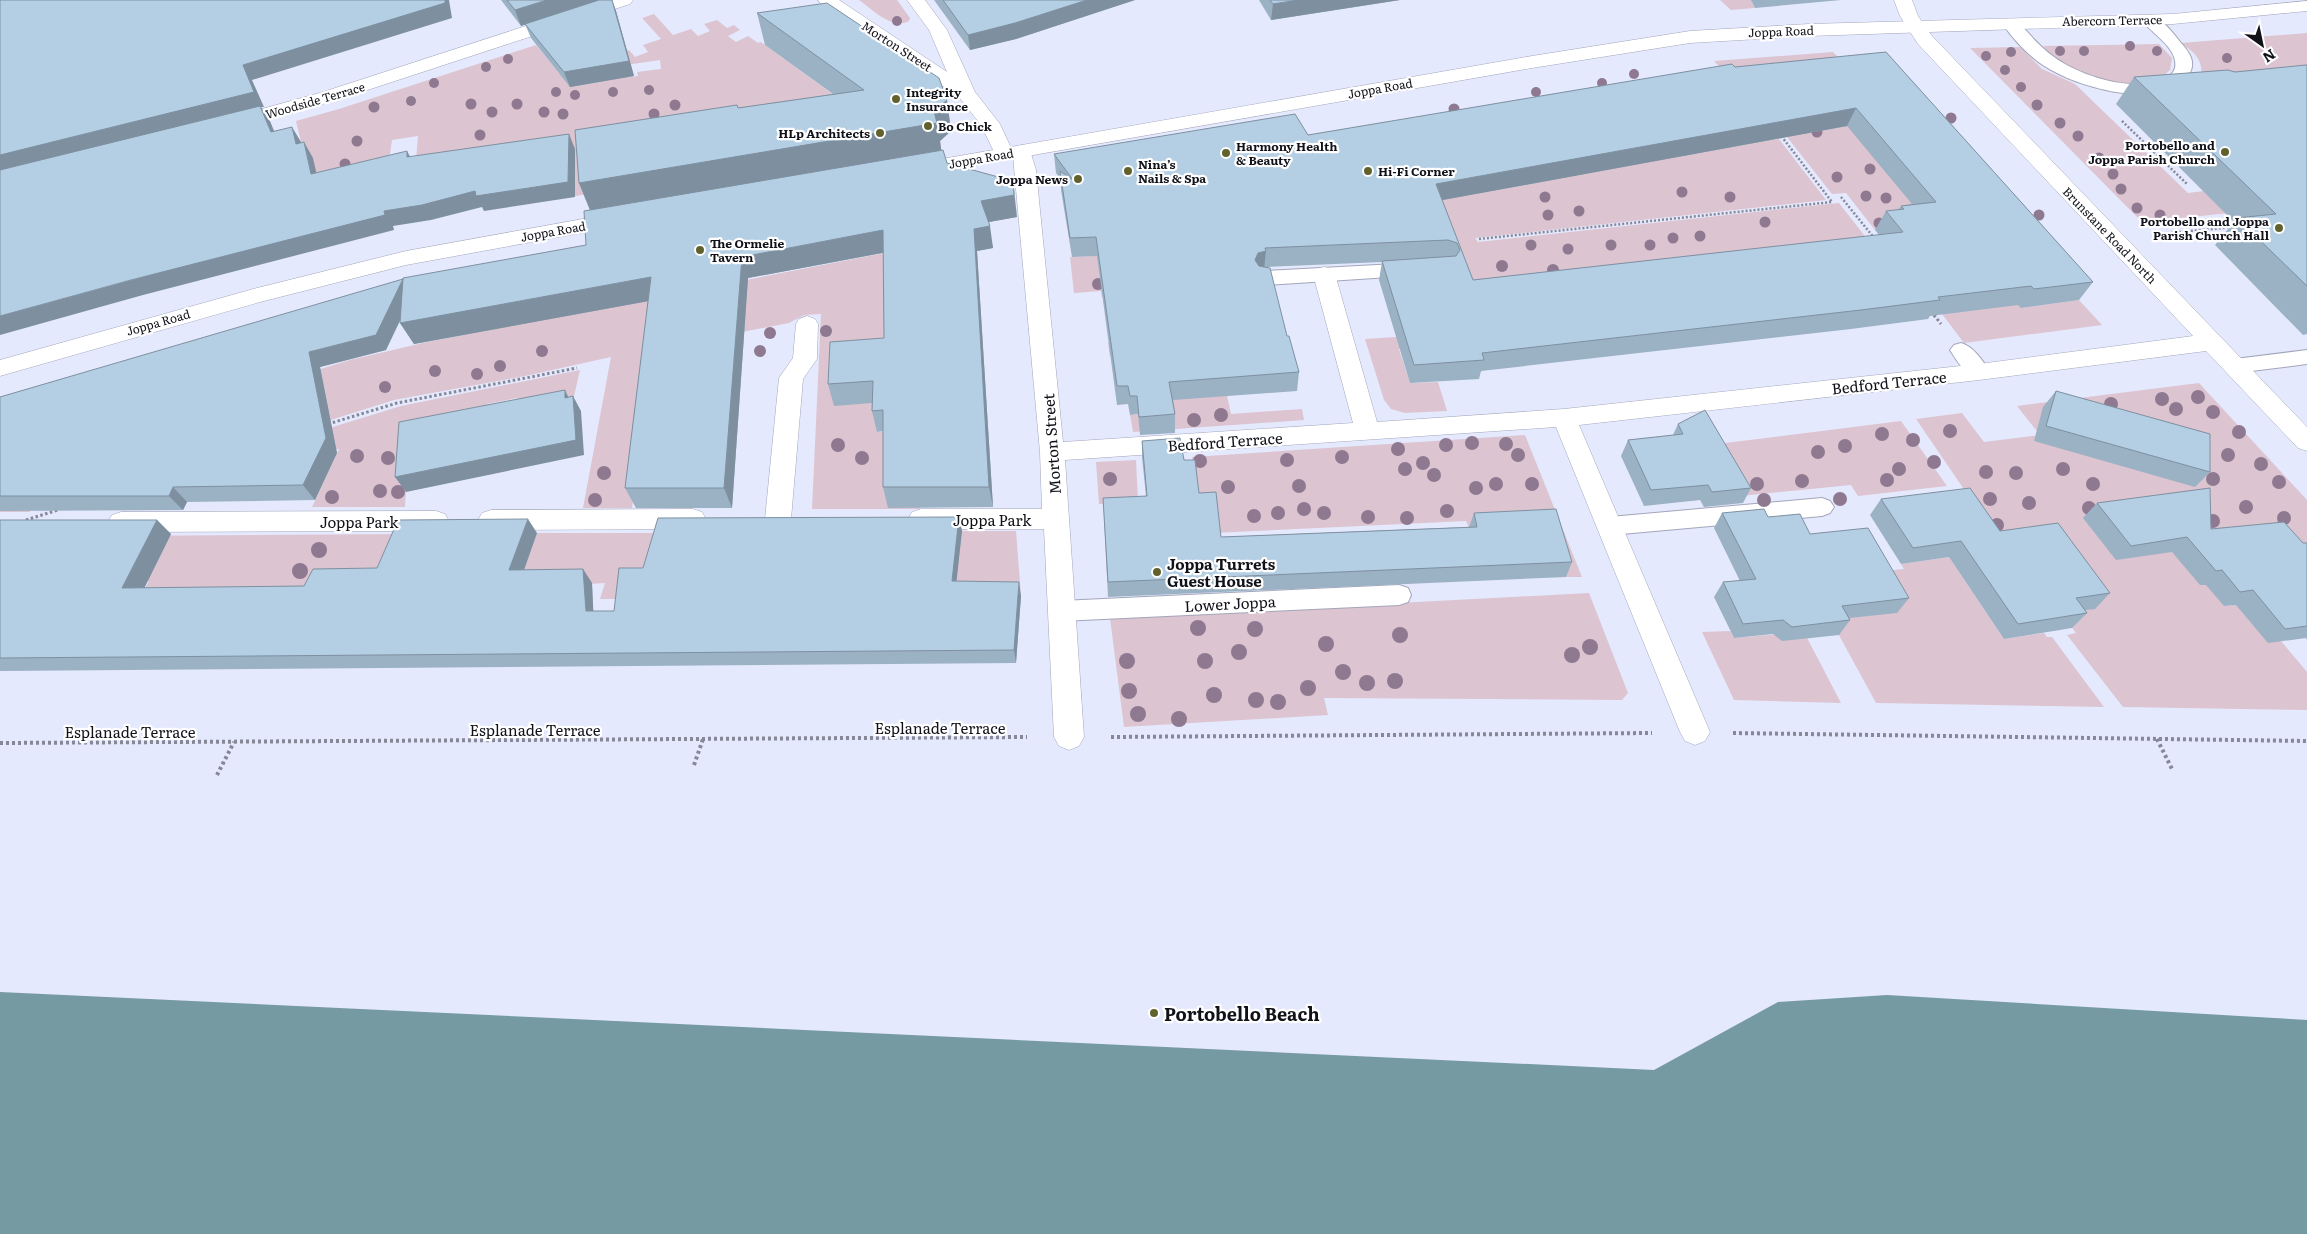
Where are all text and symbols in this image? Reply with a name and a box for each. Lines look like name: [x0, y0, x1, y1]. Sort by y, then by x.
street label: Abercorn Terrace: [2062, 10, 2162, 30]
street label: Morton Street: [858, 16, 936, 76]
north arrow: [2237, 20, 2287, 70]
street label: Joppa Road: [1748, 21, 1815, 41]
text: N: [2259, 45, 2280, 68]
street label: Joppa Road: [1346, 73, 1415, 103]
street label: Woodside Terrace: [263, 77, 367, 123]
place label: Integrity Insurance: [906, 83, 968, 115]
marker: Integrity Insurance: [890, 93, 902, 105]
place label: Bo Chick: [938, 117, 993, 135]
marker: Bo Chick: [922, 120, 934, 132]
place label: HLp Architects: [778, 124, 870, 142]
marker: HLp Architects: [874, 127, 886, 139]
place label: Portobello and Joppa Parish Church: [2088, 136, 2215, 168]
place label: Harmony Health & Beauty: [1236, 137, 1338, 169]
street label: Joppa Road: [947, 143, 1016, 173]
marker: Portobello and Joppa Parish Church: [2219, 146, 2231, 158]
marker: Harmony Health & Beauty: [1220, 147, 1232, 159]
place label: Nina’s Nails & Spa: [1138, 155, 1206, 187]
place label: Hi-Fi Corner: [1378, 162, 1455, 180]
marker: Nina’s Nails & Spa: [1122, 165, 1134, 177]
marker: Hi-Fi Corner: [1362, 165, 1374, 177]
place label: Joppa News: [996, 170, 1068, 188]
marker: Joppa News: [1072, 173, 1084, 185]
street label: Brunstane Road North: [2059, 183, 2161, 287]
place label: Portobello and Joppa Parish Church Hall: [2140, 212, 2270, 244]
street label: Joppa Road: [519, 216, 588, 246]
marker: Portobello and Joppa Parish Church Hall: [2273, 222, 2285, 234]
place label: The Ormelie Tavern: [710, 234, 785, 266]
marker: The Ormelie Tavern: [694, 244, 706, 256]
street label: Joppa Road: [124, 304, 193, 340]
street label: Bedford Terrace: [1830, 365, 1948, 399]
street label: Morton Street: [1036, 393, 1066, 495]
street label: Bedford Terrace: [1167, 425, 1284, 456]
street label: Joppa Park: [953, 508, 1032, 531]
street label: Joppa Park: [320, 510, 399, 533]
place label: Joppa Turrets Guest House: [1167, 552, 1276, 592]
marker: Joppa Turrets Guest House: [1151, 566, 1163, 578]
street label: Lower Joppa: [1184, 589, 1277, 617]
street label: Esplanade Terrace: [874, 716, 1006, 739]
street label: Esplanade Terrace: [469, 718, 601, 741]
street label: Esplanade Terrace: [64, 720, 196, 743]
place label: Portobello Beach: [1164, 1000, 1320, 1027]
marker: Portobello Beach: [1148, 1007, 1160, 1019]

